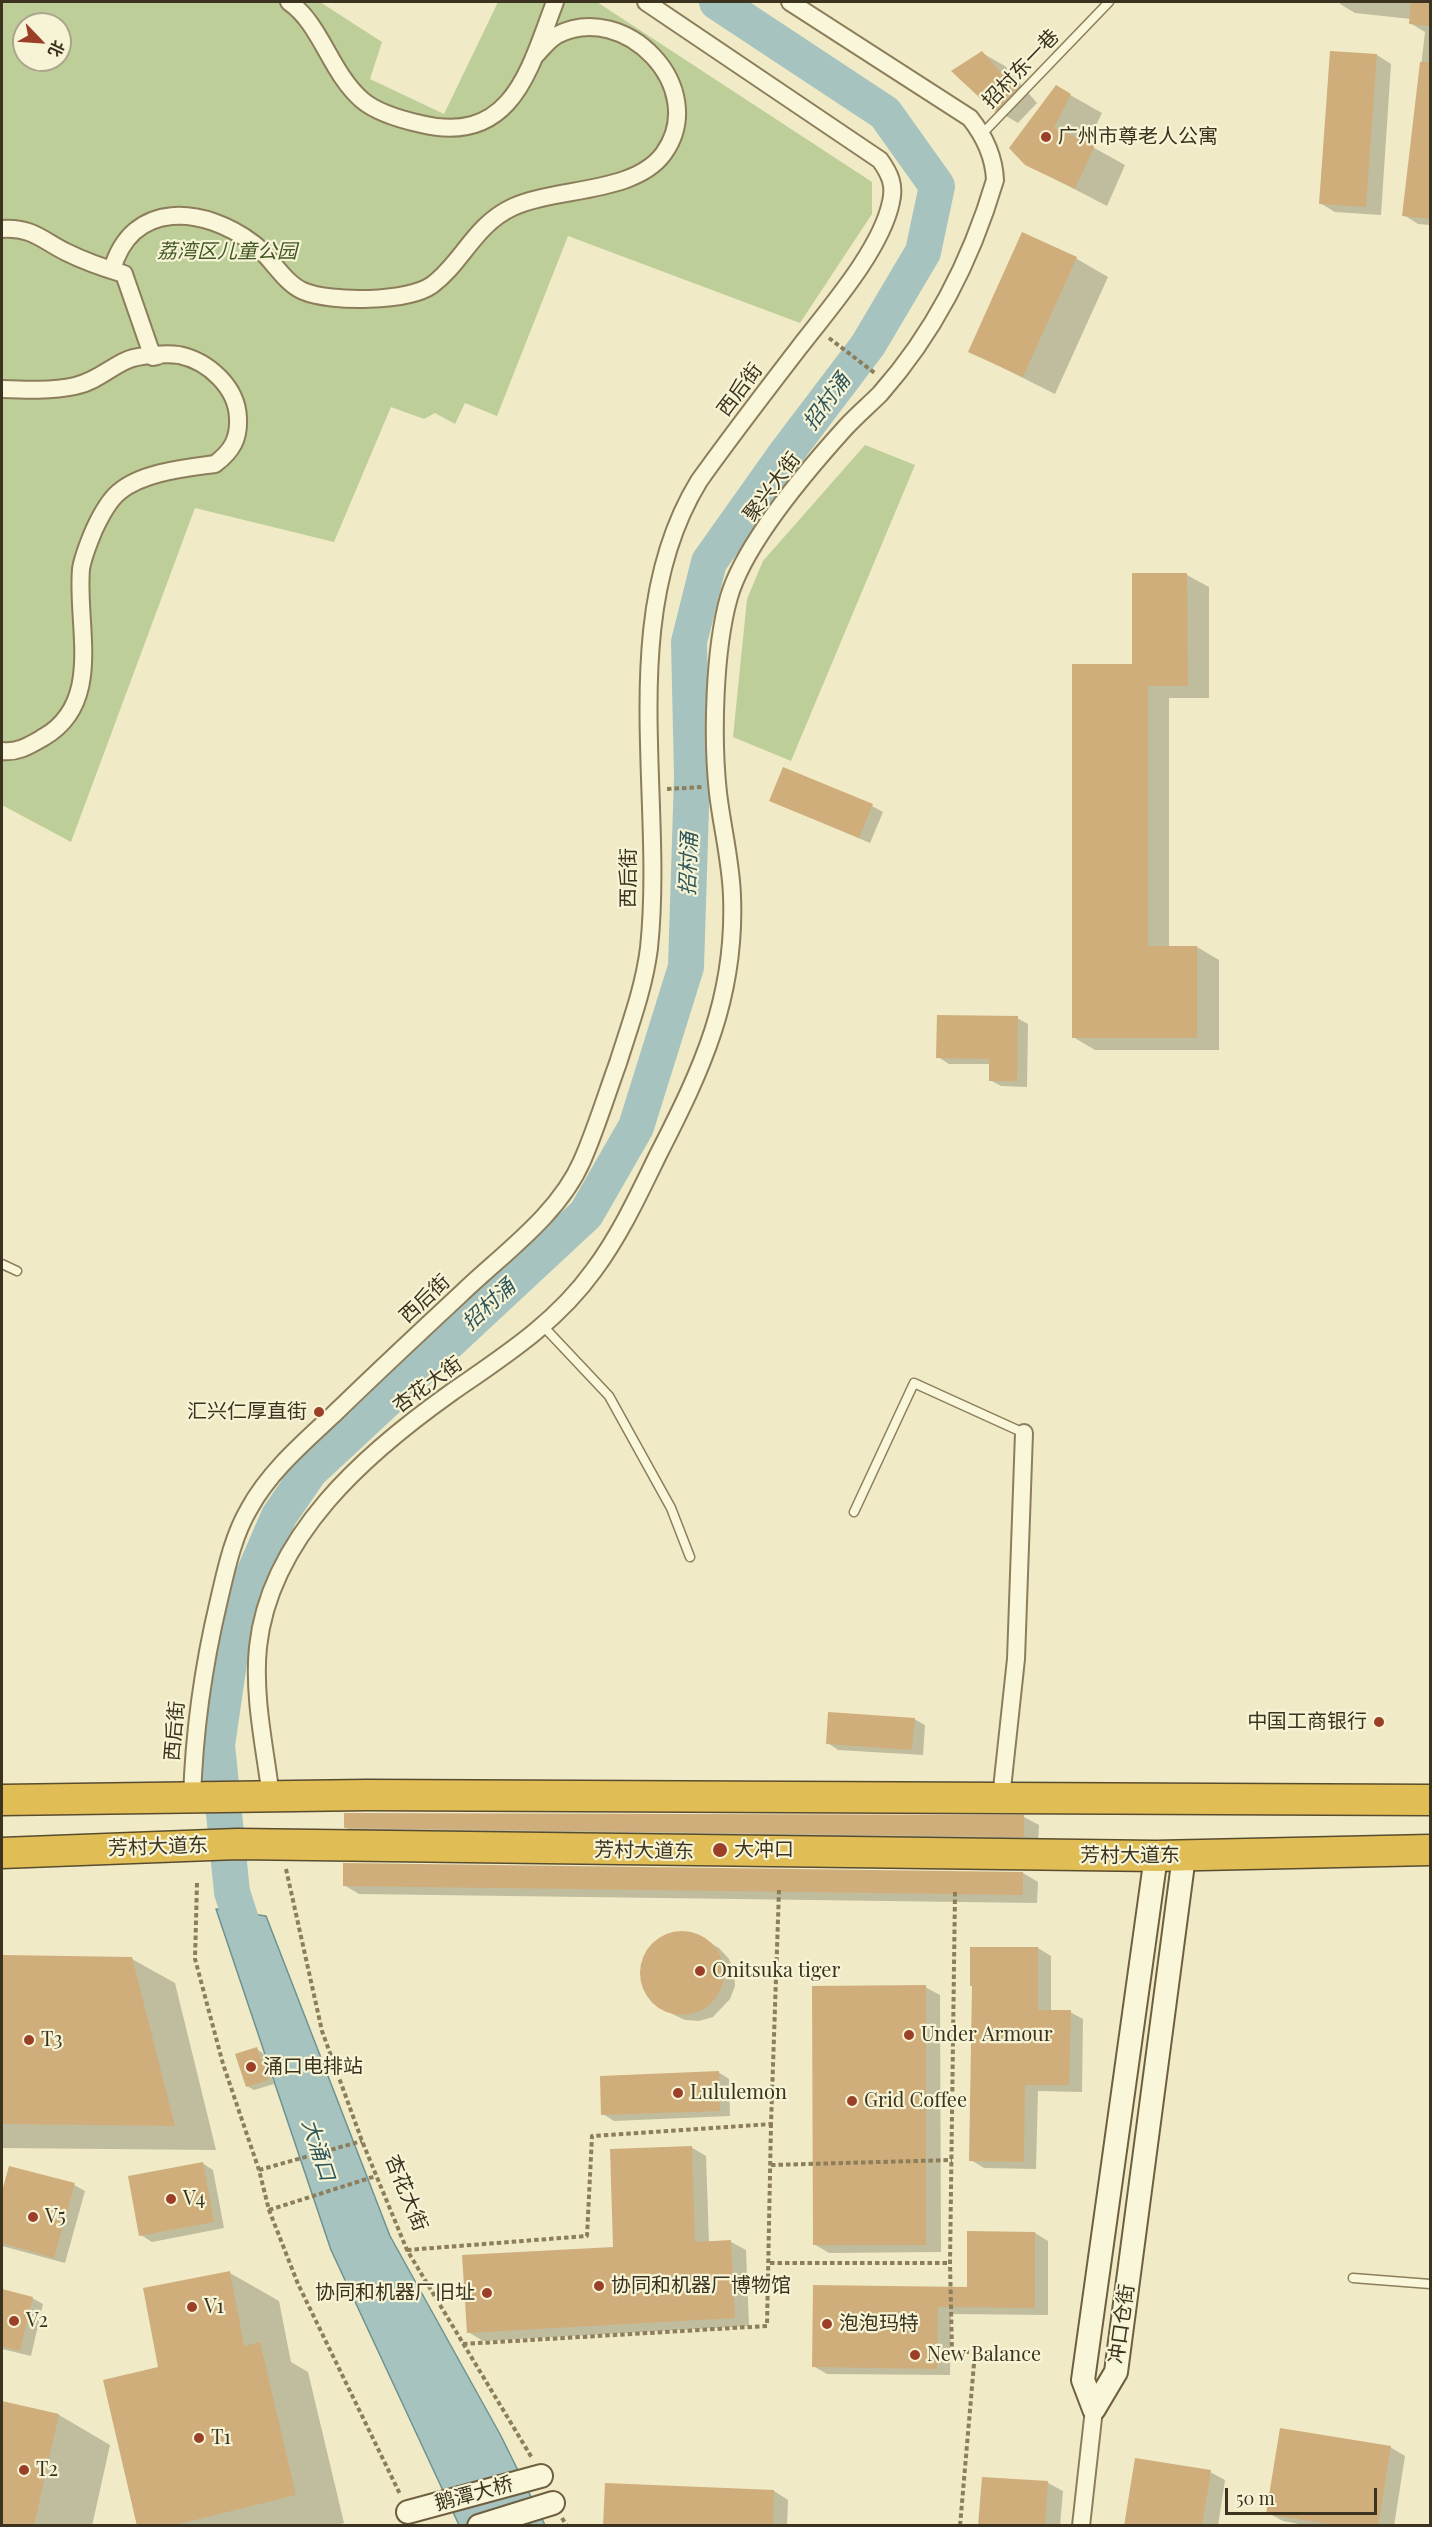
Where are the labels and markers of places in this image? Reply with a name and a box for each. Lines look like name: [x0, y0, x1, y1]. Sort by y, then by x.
place label: 广州市尊老人公寓: [1058, 125, 1218, 149]
marker: 广州市尊老人公寓: [1039, 130, 1053, 144]
place label: 汇兴仁厚直街: [187, 1400, 307, 1424]
marker: 汇兴仁厚直街: [312, 1405, 326, 1419]
place label: 中国工商银行: [1247, 1710, 1367, 1734]
marker: 中国工商银行: [1372, 1715, 1386, 1729]
place label: 大冲口: [734, 1838, 794, 1862]
marker: 大冲口: [711, 1841, 729, 1859]
place label: Onitsuka tiger: [712, 1959, 840, 1983]
marker: Onitsuka tiger: [693, 1964, 707, 1978]
place label: Under Armour: [921, 2023, 1053, 2047]
place label: T3: [41, 2028, 62, 2052]
marker: Under Armour: [902, 2028, 916, 2042]
marker: T3: [22, 2033, 36, 2047]
place label: 涌口电排站: [263, 2055, 363, 2079]
marker: 涌口电排站: [244, 2060, 258, 2074]
place label: Lululemon: [690, 2081, 787, 2105]
marker: Lululemon: [671, 2086, 685, 2100]
place label: Grid Coffee: [864, 2089, 967, 2113]
marker: Grid Coffee: [845, 2094, 859, 2108]
place label: V4: [183, 2187, 205, 2211]
marker: V4: [164, 2192, 178, 2206]
place label: V5: [45, 2205, 66, 2229]
marker: V5: [26, 2210, 40, 2224]
place label: 协同和机器厂博物馆: [611, 2274, 791, 2298]
marker: 协同和机器厂博物馆: [592, 2279, 606, 2293]
place label: 协同和机器厂旧址: [315, 2281, 475, 2305]
marker: 协同和机器厂旧址: [480, 2286, 494, 2300]
place label: V1: [204, 2295, 224, 2319]
marker: V1: [185, 2300, 199, 2314]
place label: V2: [26, 2309, 48, 2333]
place label: 泡泡玛特: [839, 2312, 919, 2336]
marker: V2: [7, 2314, 21, 2328]
marker: 泡泡玛特: [820, 2317, 834, 2331]
place label: New Balance: [927, 2343, 1041, 2367]
marker: New Balance: [908, 2348, 922, 2362]
place label: T1: [211, 2426, 231, 2450]
marker: T1: [192, 2431, 206, 2445]
place label: T2: [36, 2458, 58, 2482]
marker: T2: [17, 2463, 31, 2477]

